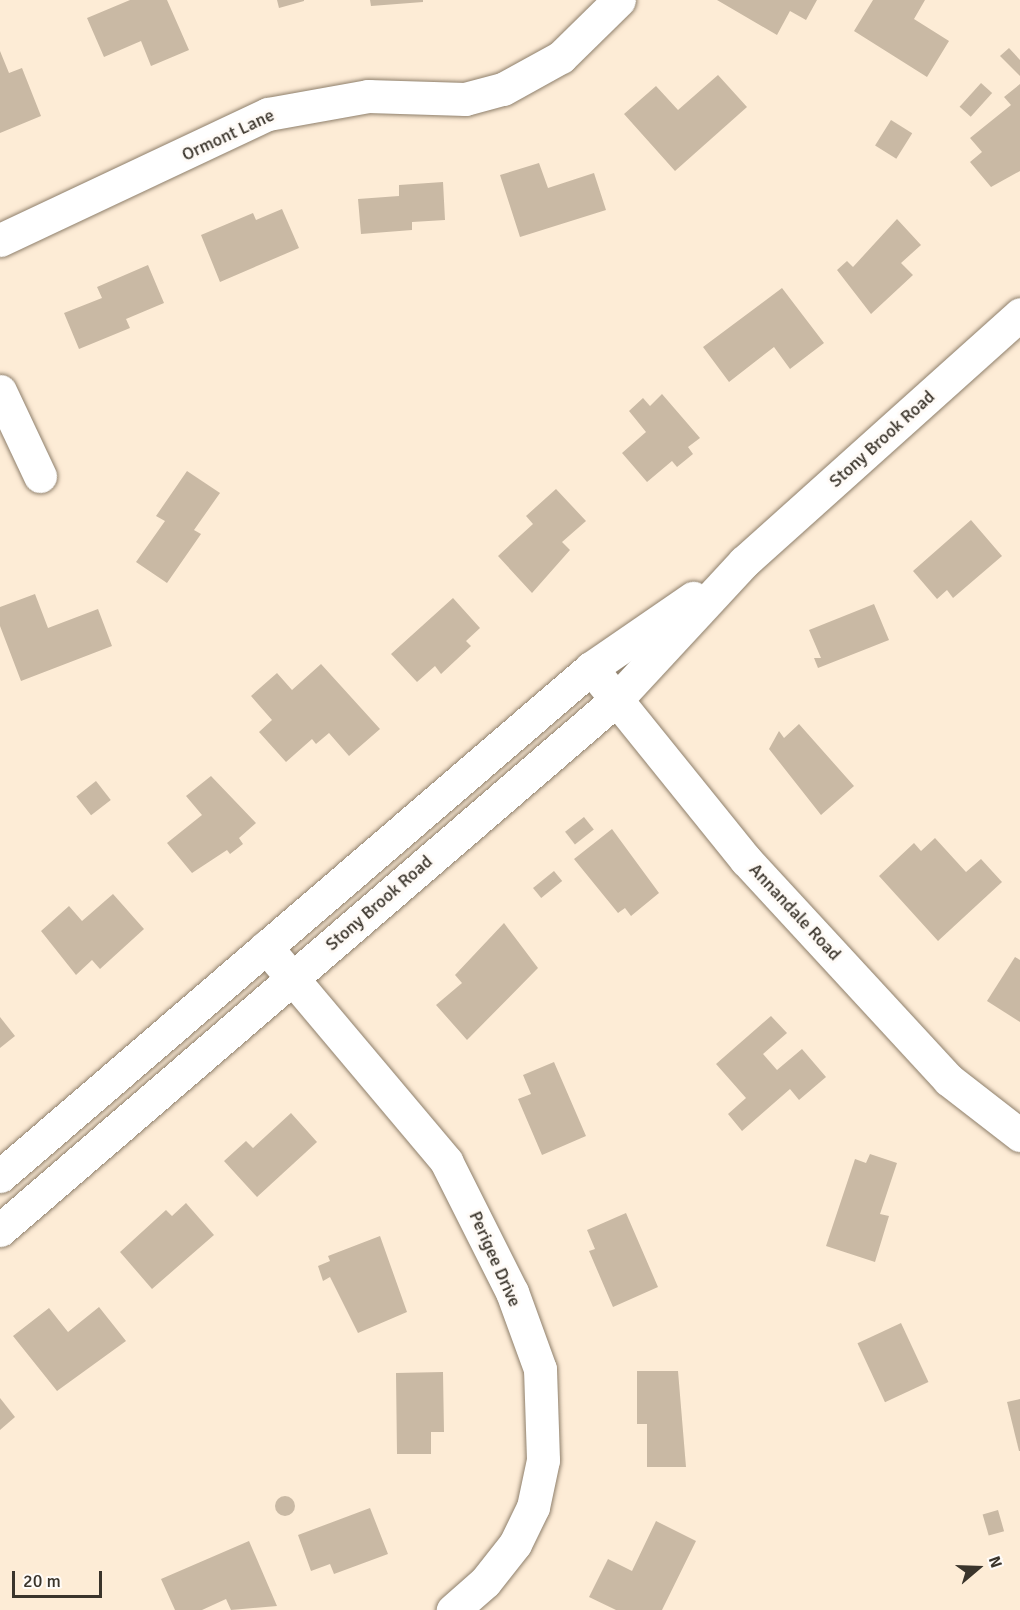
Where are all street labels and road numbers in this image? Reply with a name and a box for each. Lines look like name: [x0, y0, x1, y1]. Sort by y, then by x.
street label: Ormont Lane: [178, 104, 278, 166]
street label: Stony Brook Road: [825, 386, 939, 492]
street label: Stony Brook Road: [321, 851, 437, 955]
street label: Annandale Road: [745, 859, 845, 965]
street label: Perigee Drive: [464, 1208, 526, 1310]

